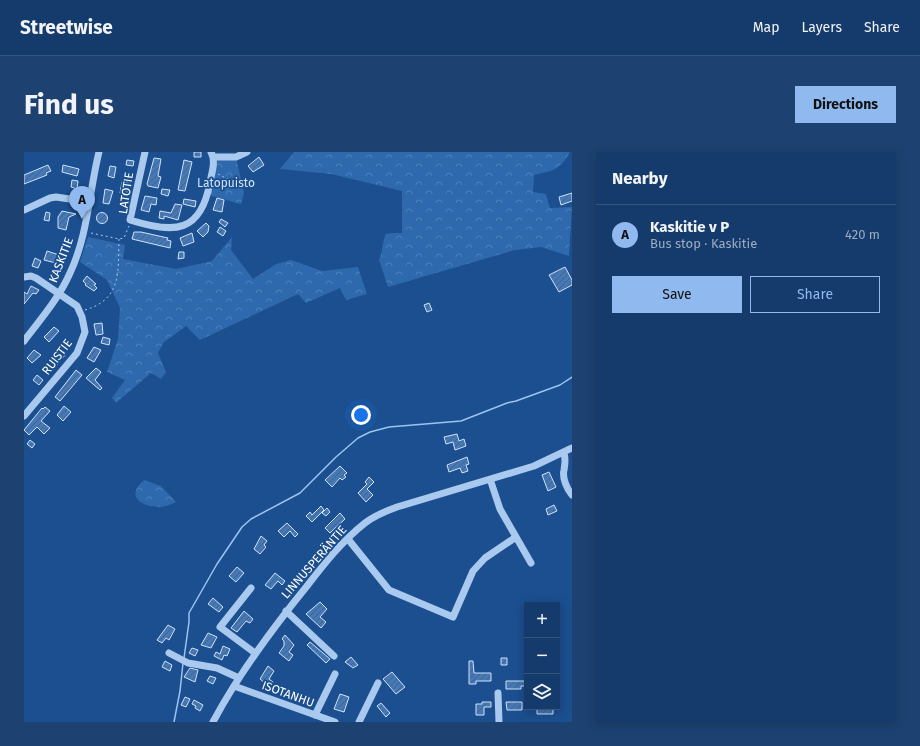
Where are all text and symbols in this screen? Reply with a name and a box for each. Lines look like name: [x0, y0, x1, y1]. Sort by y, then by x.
text: Streetwise: [20, 16, 113, 39]
text: Map: [753, 19, 779, 36]
text: Layers: [801, 19, 842, 36]
text: Share: [864, 19, 900, 36]
button: Directions: [795, 86, 896, 123]
text: Find us: [24, 88, 114, 121]
text: Nearby: [612, 168, 667, 189]
street label: LATOTIE: [116, 171, 136, 215]
park label: Latopuisto: [197, 176, 255, 190]
pin: A: [69, 186, 95, 219]
text: Kaskitie v P: [650, 218, 729, 236]
text: A: [621, 227, 629, 242]
text: 420 m: [845, 227, 880, 242]
street label: KASKITIE: [46, 235, 76, 285]
text: Bus stop · Kaskitie: [650, 236, 757, 251]
button: Save: [612, 276, 742, 313]
button: Share: [750, 276, 880, 313]
street label: RUISTIE: [39, 336, 75, 378]
your location: [351, 405, 371, 425]
street label: LINNUSPERÄNTIE: [278, 522, 350, 601]
map controls: [524, 602, 560, 710]
button: +: [524, 602, 560, 638]
button: −: [524, 638, 560, 674]
button: layers: [524, 674, 560, 710]
street label: ISOTANHU: [260, 678, 316, 710]

